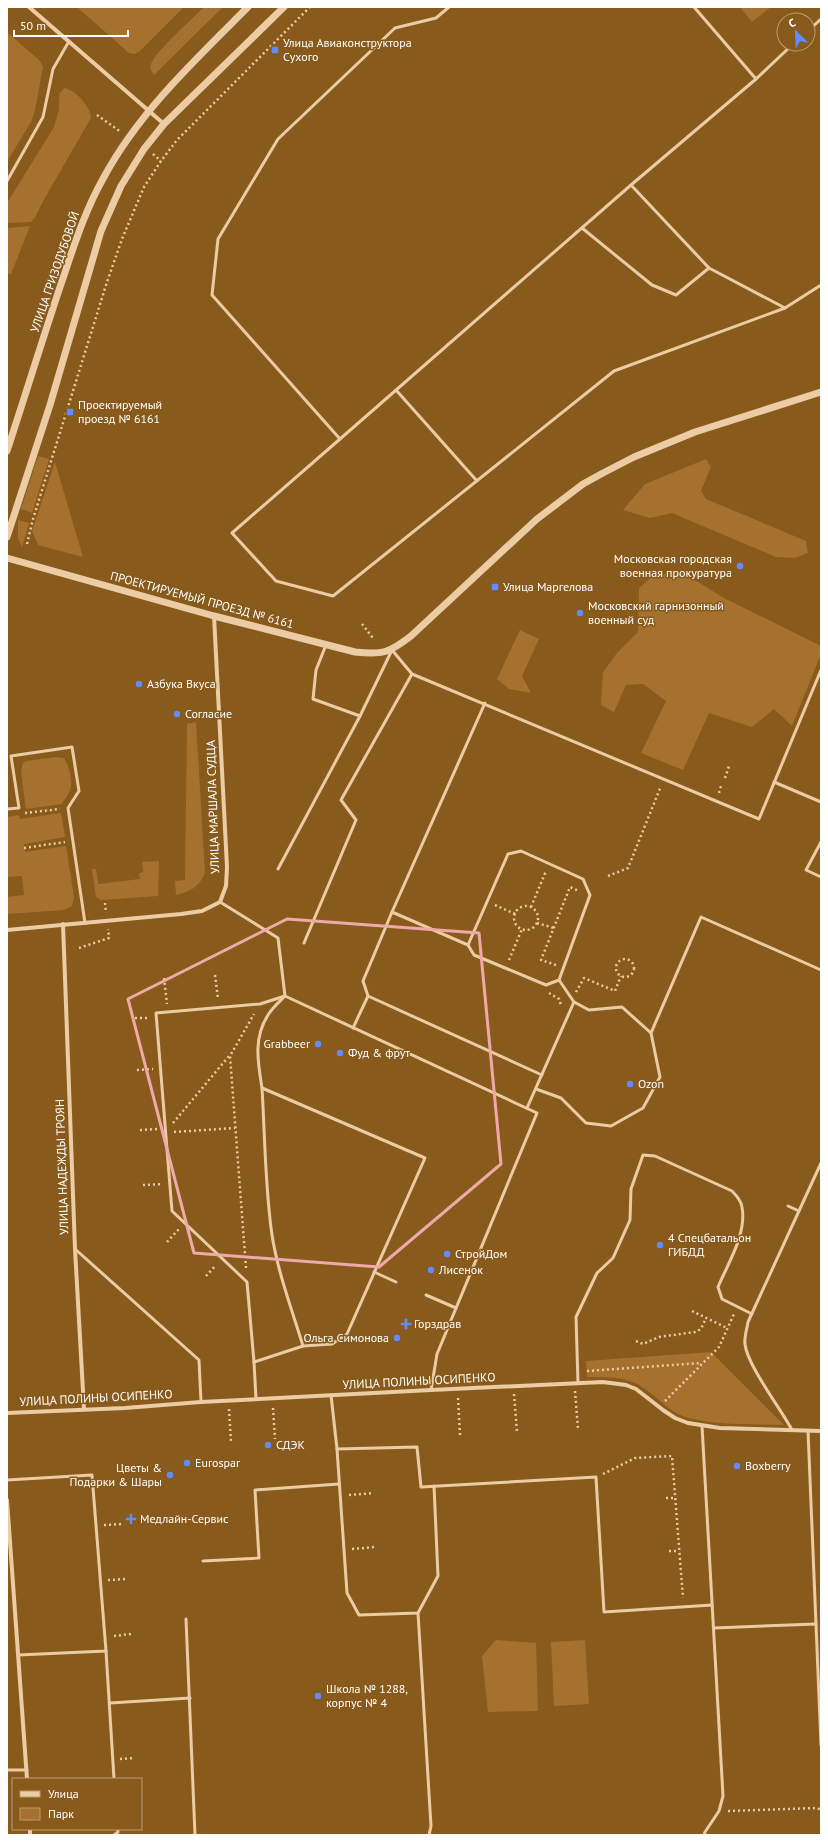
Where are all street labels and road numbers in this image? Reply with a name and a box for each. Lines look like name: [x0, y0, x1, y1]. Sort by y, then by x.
street label: УЛИЦА ГРИЗОДУБОВОЙ: [27, 209, 82, 334]
street label: ПРОЕКТИРУЕМЫЙ ПРОЕЗД № 6161: [109, 568, 295, 631]
street label: УЛИЦА МАРШАЛА СУДЦА: [203, 740, 222, 874]
street label: УЛИЦА НАДЕЖДЫ ТРОЯН: [52, 1099, 71, 1235]
street label: УЛИЦА ПОЛИНЫ ОСИПЕНКО: [342, 1369, 496, 1392]
street label: УЛИЦА ПОЛИНЫ ОСИПЕНКО: [19, 1386, 173, 1409]

